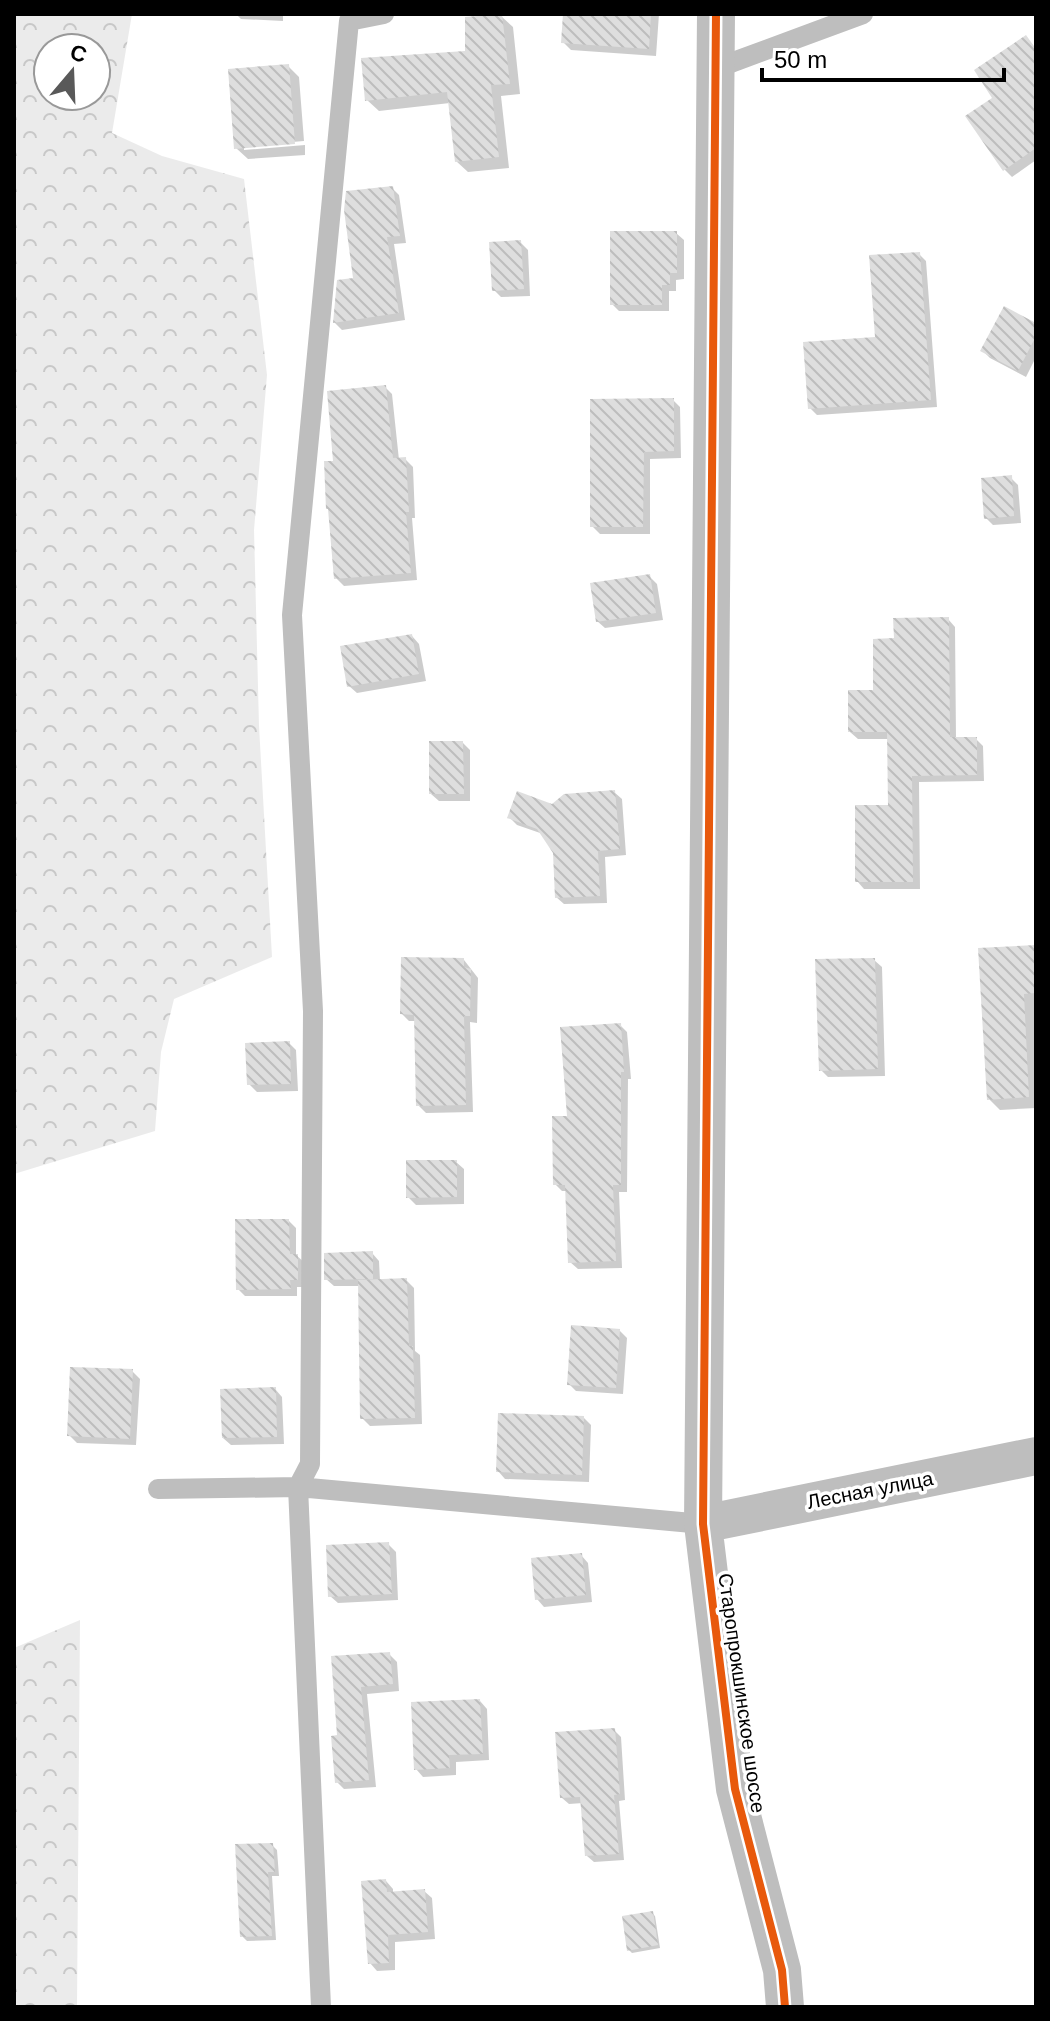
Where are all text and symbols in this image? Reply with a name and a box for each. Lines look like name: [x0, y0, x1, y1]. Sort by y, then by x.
north arrow: [32, 32, 112, 112]
scale bar: [762, 32, 1004, 82]
text: С: [67, 39, 90, 68]
text: 50 m: [774, 46, 827, 73]
street label: Лесная улица: [805, 1467, 936, 1513]
street label: Старопрокшинское шоссе: [714, 1572, 770, 1814]

